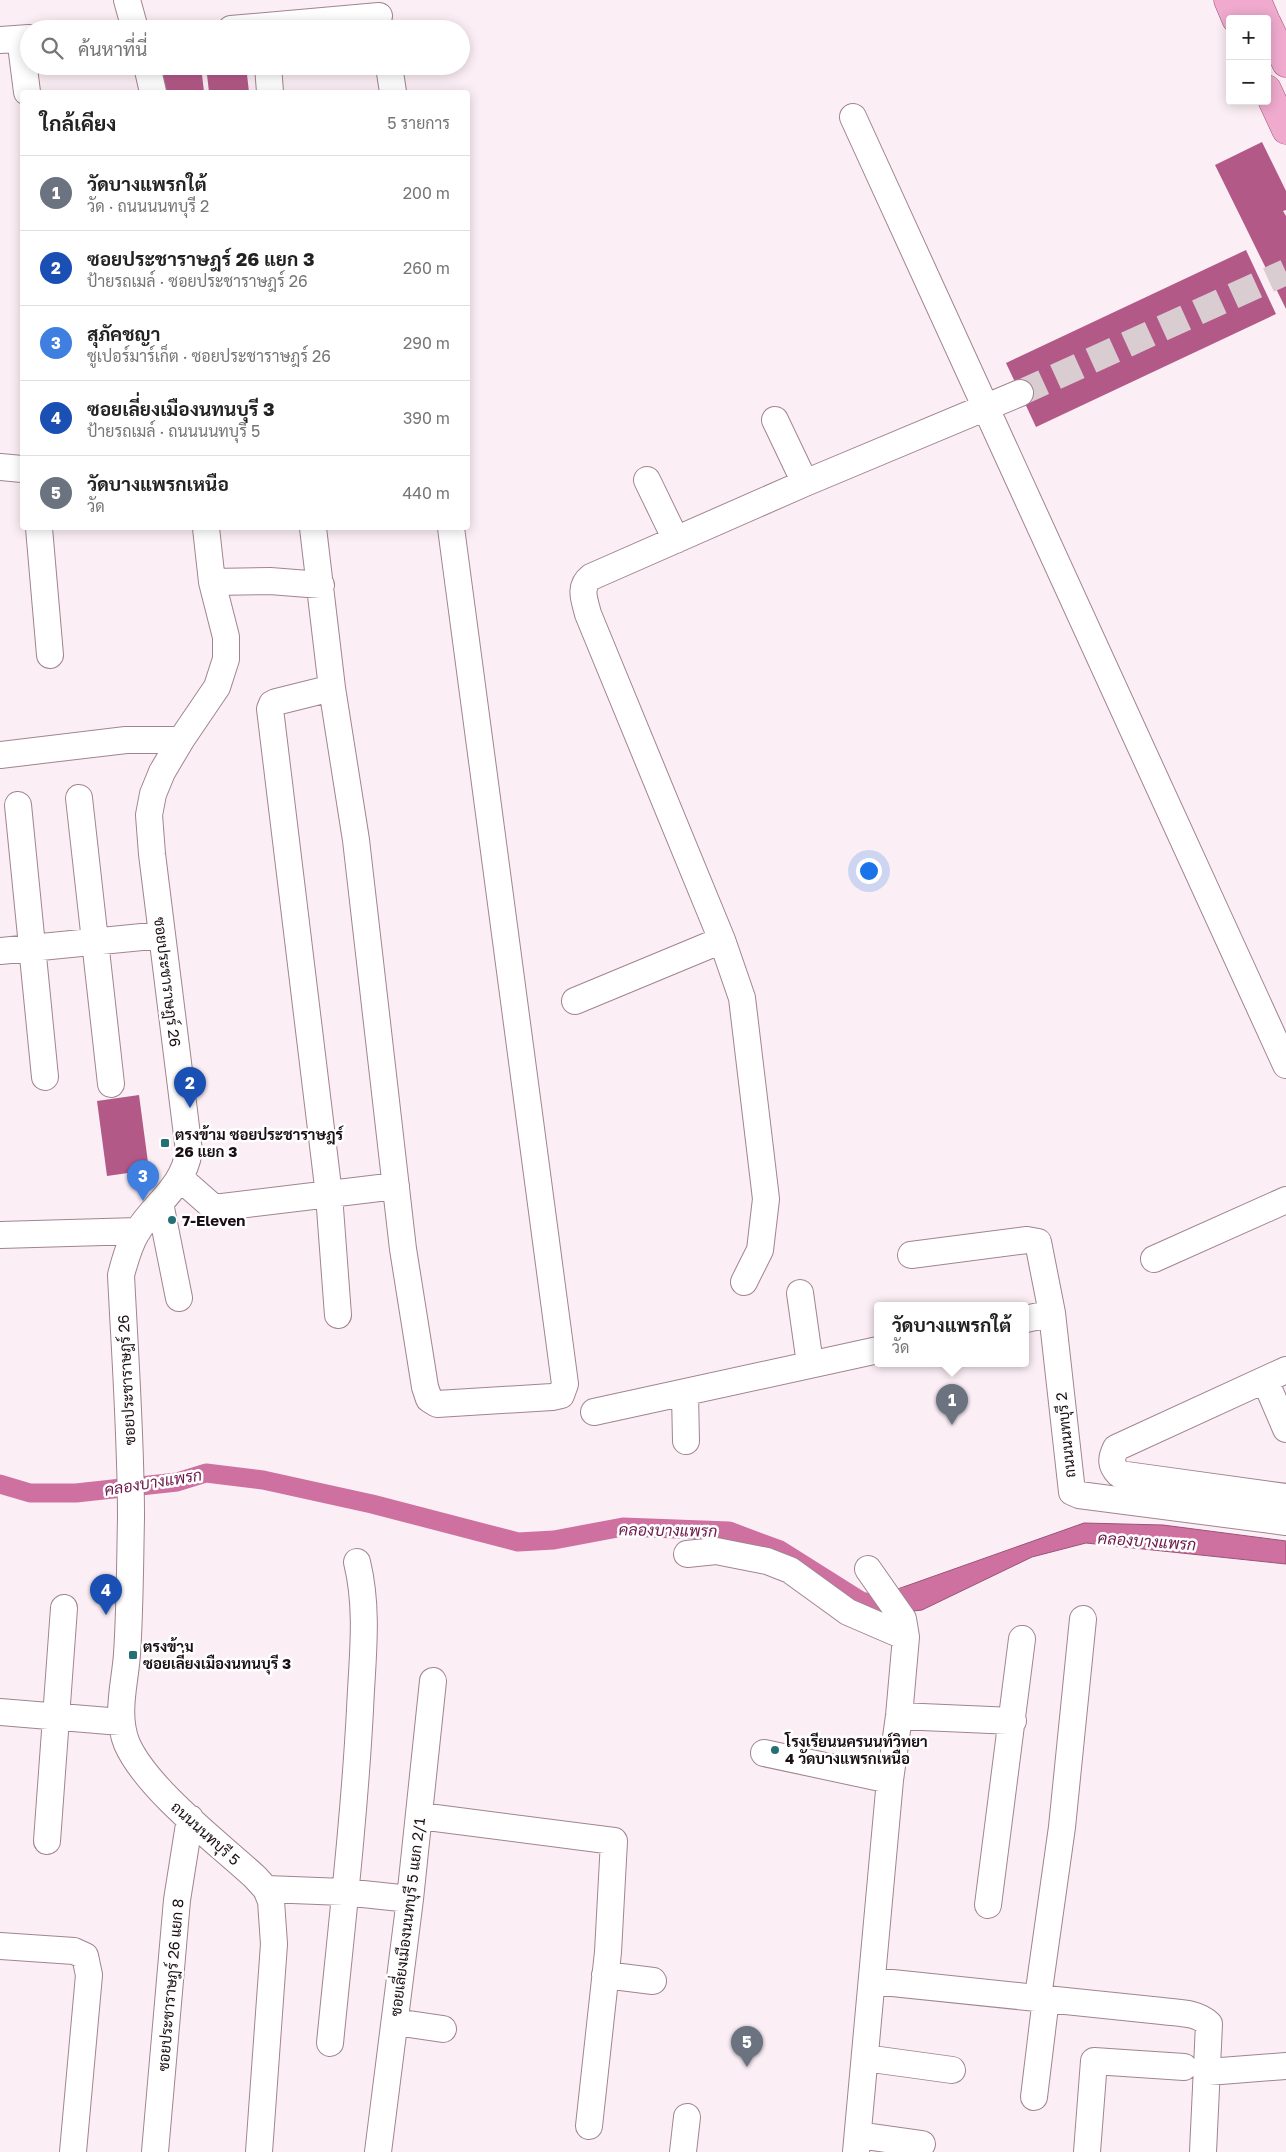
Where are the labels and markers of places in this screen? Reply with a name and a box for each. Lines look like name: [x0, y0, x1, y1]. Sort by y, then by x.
pin: 2: [174, 1067, 206, 1108]
place label: ตรงข้าม ซอยประชาราษฎร์ 26 แยก 3: [175, 1125, 344, 1160]
marker: ตรงข้าม ซอยประชาราษฎร์ 26 แยก 3: [159, 1137, 171, 1149]
pin: 3: [127, 1160, 159, 1201]
place label: 7-Eleven: [182, 1211, 245, 1229]
marker: 7-Eleven: [166, 1214, 178, 1226]
pin: 1: [936, 1384, 968, 1425]
pin: 4: [90, 1574, 122, 1615]
place label: ตรงข้าม ซอยเลี่ยงเมืองนทนบุรี 3: [143, 1637, 291, 1675]
marker: ตรงข้าม ซอยเลี่ยงเมืองนทนบุรี 3: [127, 1649, 139, 1661]
place label: โรงเรียนนครนนท์วิทยา 4 วัดบางแพรกเหนือ: [784, 1731, 928, 1767]
marker: โรงเรียนนครนนท์วิทยา 4 วัดบางแพรกเหนือ: [769, 1744, 781, 1756]
pin: 5: [731, 2026, 763, 2067]

